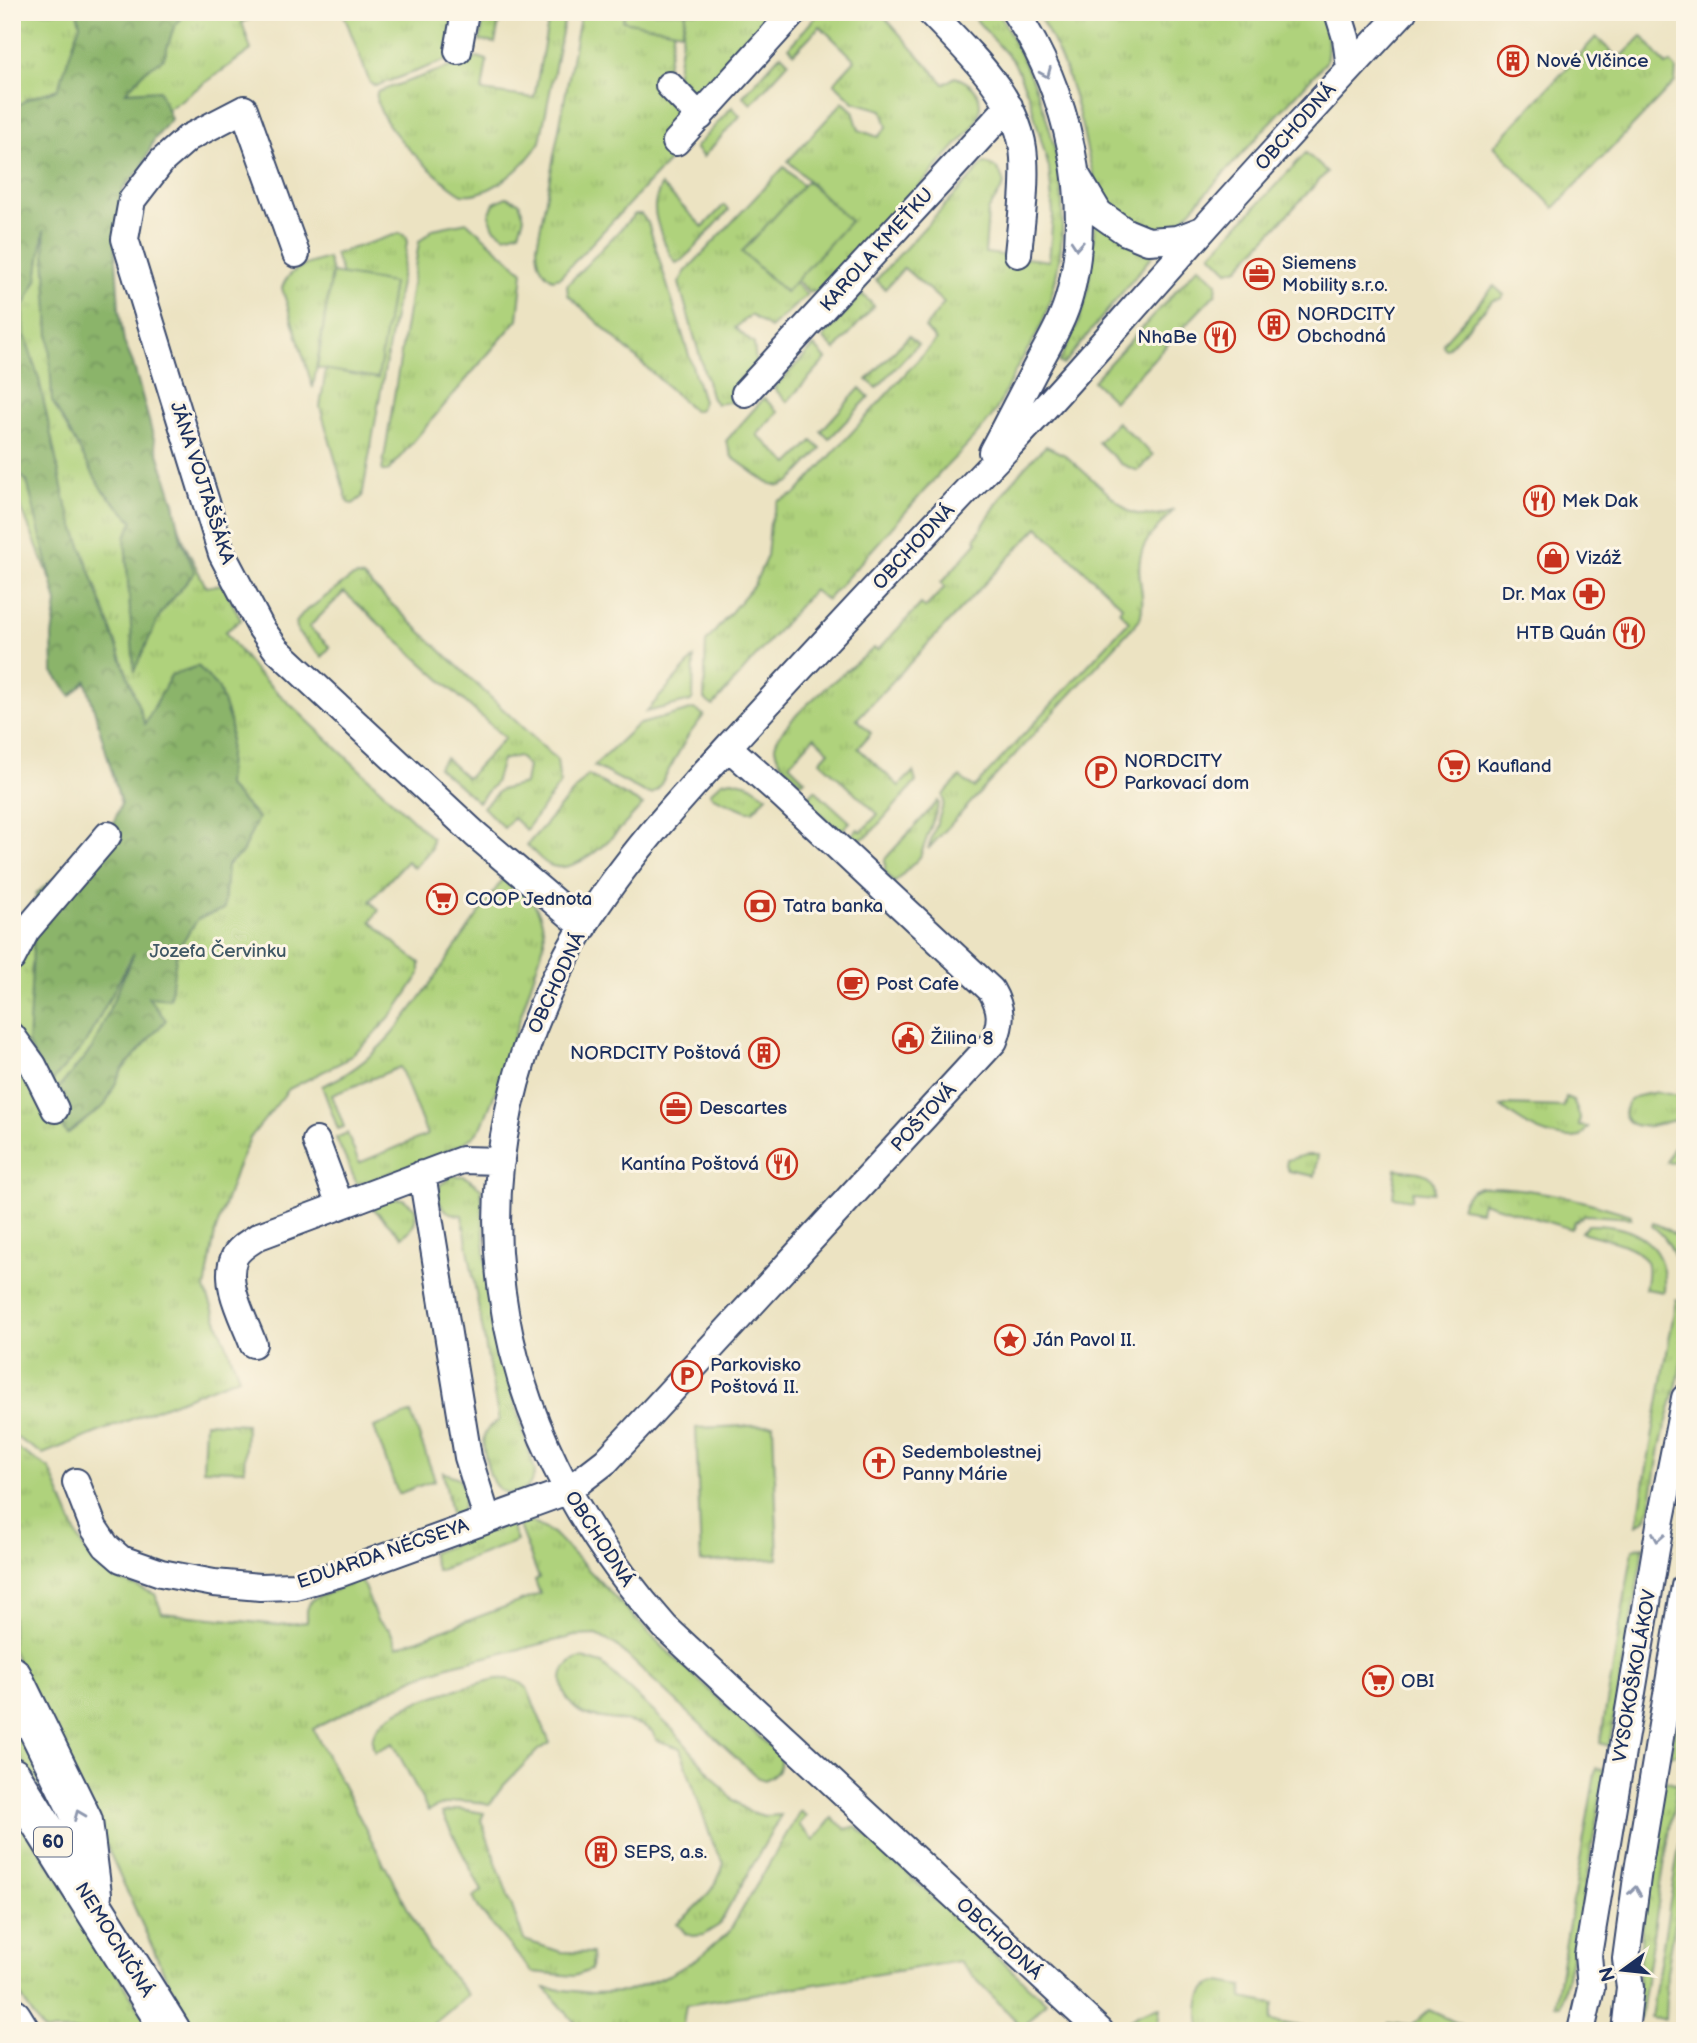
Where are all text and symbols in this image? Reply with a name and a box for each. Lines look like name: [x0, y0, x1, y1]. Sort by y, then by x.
building icon: Nové Vlčince: [1496, 44, 1530, 78]
place label: Nové Vlčince: [1536, 50, 1648, 73]
one-way arrow: [1038, 65, 1052, 78]
street label: OBCHODNÁ: [1250, 78, 1341, 175]
street label: KAROLA KMEŤKU: [815, 183, 939, 317]
one-way arrow: [1069, 239, 1084, 250]
place label: Siemens Mobility s.r.o.: [1282, 252, 1388, 297]
office icon: Siemens Mobility s.r.o.: [1242, 257, 1276, 291]
place label: NORDCITY Obchodná: [1297, 303, 1396, 348]
building icon: NORDCITY Obchodná: [1257, 308, 1291, 342]
restaurant icon: NhaBe: [1203, 320, 1237, 354]
place label: NhaBe: [1137, 326, 1197, 349]
street label: JÁNA VOJTAŠŠÁKA: [165, 399, 240, 567]
restaurant icon: Mek Dak: [1522, 484, 1556, 518]
place label: Mek Dak: [1562, 490, 1638, 513]
street label: OBCHODNÁ: [868, 498, 960, 595]
shop icon: Vizáž: [1536, 541, 1570, 575]
place label: Vizáž: [1576, 547, 1622, 570]
pharmacy icon: Dr. Max: [1572, 577, 1606, 611]
place label: Dr. Max: [1501, 583, 1566, 606]
restaurant icon: HTB Quán: [1612, 616, 1646, 650]
place label: HTB Quán: [1516, 622, 1606, 645]
supermarket icon: Kaufland: [1437, 749, 1471, 783]
place label: NORDCITY Parkovací dom: [1124, 750, 1249, 795]
parking icon: NORDCITY Parkovací dom: [1084, 755, 1118, 789]
place label: Kaufland: [1477, 755, 1552, 778]
supermarket icon: COOP Jednota: [425, 882, 459, 916]
place label: COOP Jednota: [465, 888, 592, 911]
bank icon: Tatra banka: [743, 889, 777, 923]
place label: Tatra banka: [783, 895, 883, 918]
street label: OBCHODNÁ: [523, 928, 591, 1037]
park label: Jozefa Červinku: [150, 939, 286, 963]
cafe icon: Post Cafe: [836, 967, 870, 1001]
place label: Post Cafe: [876, 973, 959, 996]
public building icon: Žilina 8: [891, 1021, 925, 1055]
place label: Žilina 8: [930, 1026, 993, 1050]
building icon: NORDCITY Poštová: [747, 1036, 781, 1070]
place label: NORDCITY Poštová: [570, 1042, 741, 1065]
street label: POŠTOVÁ: [886, 1078, 962, 1157]
office icon: Descartes: [659, 1091, 693, 1125]
place label: Descartes: [699, 1097, 787, 1120]
restaurant icon: Kantína Poštová: [765, 1147, 799, 1181]
place label: Kantína Poštová: [620, 1153, 759, 1176]
place icon: Ján Pavol II.: [993, 1323, 1027, 1357]
place label: Ján Pavol II.: [1033, 1329, 1136, 1352]
place label: Parkovisko Poštová II.: [710, 1354, 801, 1399]
parking icon: Parkovisko Poštová II.: [670, 1359, 704, 1393]
place label: Sedembolestnej Panny Márie: [902, 1441, 1041, 1486]
church icon: Sedembolestnej Panny Márie: [862, 1446, 896, 1480]
street label: OBCHODNÁ: [560, 1486, 639, 1591]
street label: EDUARDA NÉCSEYA: [294, 1513, 472, 1594]
one-way arrow: [1651, 1531, 1666, 1543]
street label: VYSOKOŠKOLÁKOV: [1607, 1587, 1662, 1764]
supermarket icon: OBI: [1361, 1664, 1395, 1698]
place label: OBI: [1401, 1670, 1434, 1693]
one-way arrow: [74, 1810, 88, 1822]
road number: 60: [34, 1828, 72, 1856]
building icon: SEPS, a.s.: [584, 1835, 618, 1869]
place label: SEPS, a.s.: [624, 1841, 707, 1864]
street label: NEMOCNIČNÁ: [70, 1878, 159, 2002]
one-way arrow: [1628, 1886, 1643, 1897]
street label: OBCHODNÁ: [951, 1893, 1048, 1985]
north arrow: [1588, 1934, 1658, 2004]
text: N: [1595, 1964, 1621, 1984]

